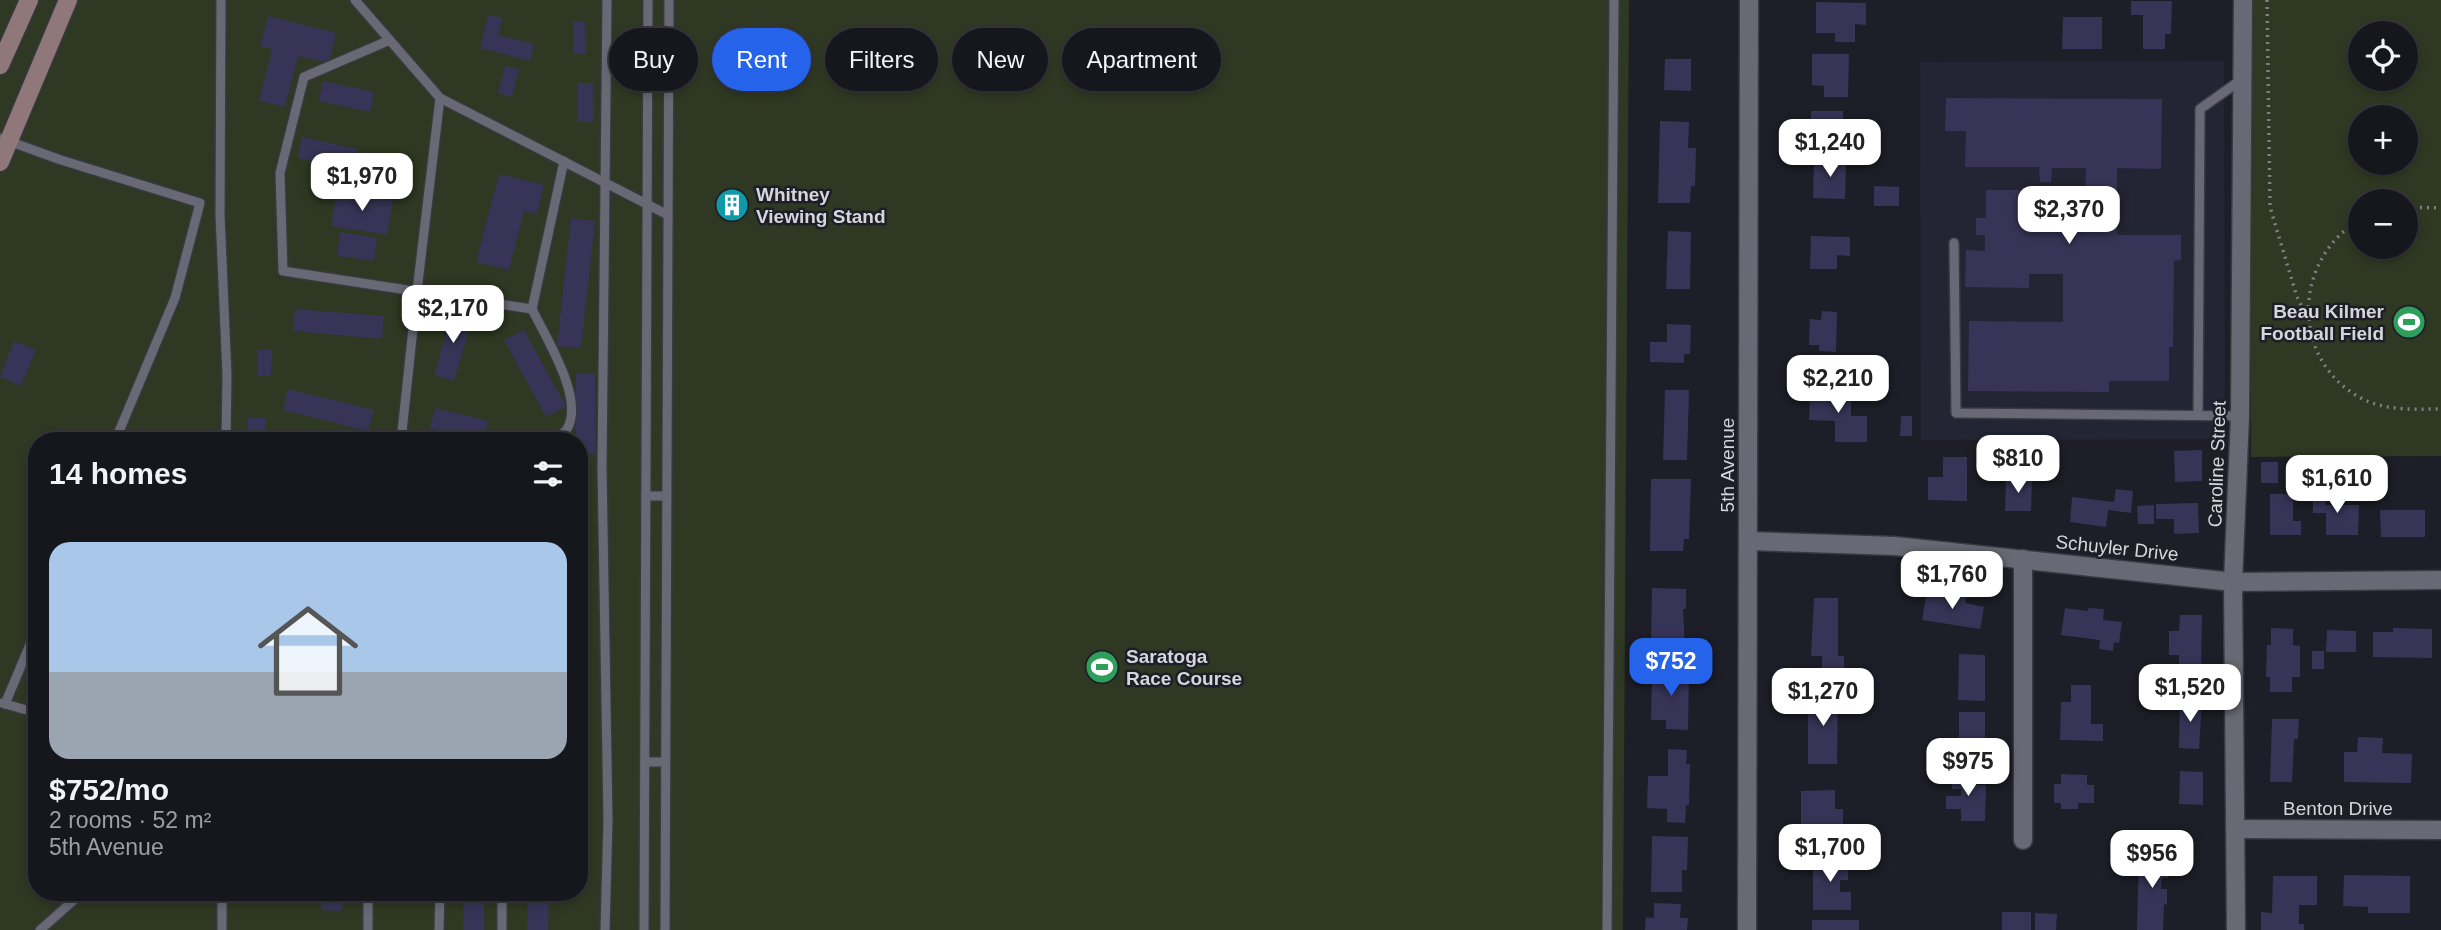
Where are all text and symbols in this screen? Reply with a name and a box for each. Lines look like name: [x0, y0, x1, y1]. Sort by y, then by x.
map controls: [2348, 21, 2418, 259]
button: locate: [2348, 21, 2418, 91]
chip: Buy: [609, 28, 698, 91]
chip: Rent: [712, 28, 811, 91]
chip: Filters: [825, 28, 938, 91]
chip: New: [952, 28, 1048, 91]
chip: Apartment: [1062, 28, 1221, 91]
button: +: [2348, 105, 2418, 175]
pin: $1,240: [1773, 120, 1887, 179]
text: $1,240: [1795, 129, 1865, 155]
pin: $1,970: [305, 154, 419, 213]
text: $1,970: [327, 163, 397, 189]
place label: Whitney Viewing Stand: [756, 184, 886, 227]
building icon: Whitney Viewing Stand: [713, 186, 751, 224]
pin: $2,370: [2012, 187, 2126, 246]
button: −: [2348, 189, 2418, 259]
text: $2,370: [2034, 196, 2104, 222]
pin: $2,170: [396, 286, 510, 345]
text: $2,170: [418, 295, 488, 321]
place label: Beau Kilmer Football Field: [2261, 301, 2385, 344]
sports icon: Beau Kilmer Football Field: [2390, 303, 2428, 341]
pin: $2,210: [1781, 356, 1895, 415]
text: $2,210: [1803, 365, 1873, 391]
street label: Caroline Street: [2204, 400, 2230, 528]
street label: 5th Avenue: [1717, 418, 1738, 512]
pin: $810: [1977, 435, 2059, 495]
text: $810: [1992, 445, 2044, 471]
icon: filters: [529, 455, 567, 493]
pin: $1,610: [2280, 456, 2394, 515]
text: 14 homes: [49, 457, 187, 490]
text: $1,610: [2302, 465, 2372, 491]
street label: Schuyler Drive: [2054, 531, 2180, 565]
pin: $1,760: [1895, 552, 2009, 611]
text: $1,760: [1917, 561, 1987, 587]
icon: home: [245, 588, 371, 714]
pin: $752: [1630, 638, 1712, 698]
place label: Saratoga Race Course: [1126, 646, 1242, 689]
sports icon: Saratoga Race Course: [1083, 648, 1121, 686]
text: $752: [1645, 648, 1697, 674]
pin: $1,520: [2133, 664, 2247, 724]
pin: $1,270: [1766, 668, 1880, 728]
text: $1,520: [2155, 674, 2225, 700]
text: $1,270: [1788, 678, 1858, 704]
pin: $975: [1927, 738, 2009, 798]
text: $975: [1942, 748, 1994, 774]
text: $752/mo: [49, 773, 169, 806]
street label: Benton Drive: [2283, 798, 2393, 819]
text: 2 rooms · 52 m²: [49, 807, 211, 833]
pin: $1,700: [1773, 824, 1887, 884]
pin: $956: [2111, 830, 2193, 890]
text: 5th Avenue: [49, 834, 164, 860]
text: $1,700: [1795, 834, 1865, 860]
text: $956: [2126, 840, 2178, 866]

